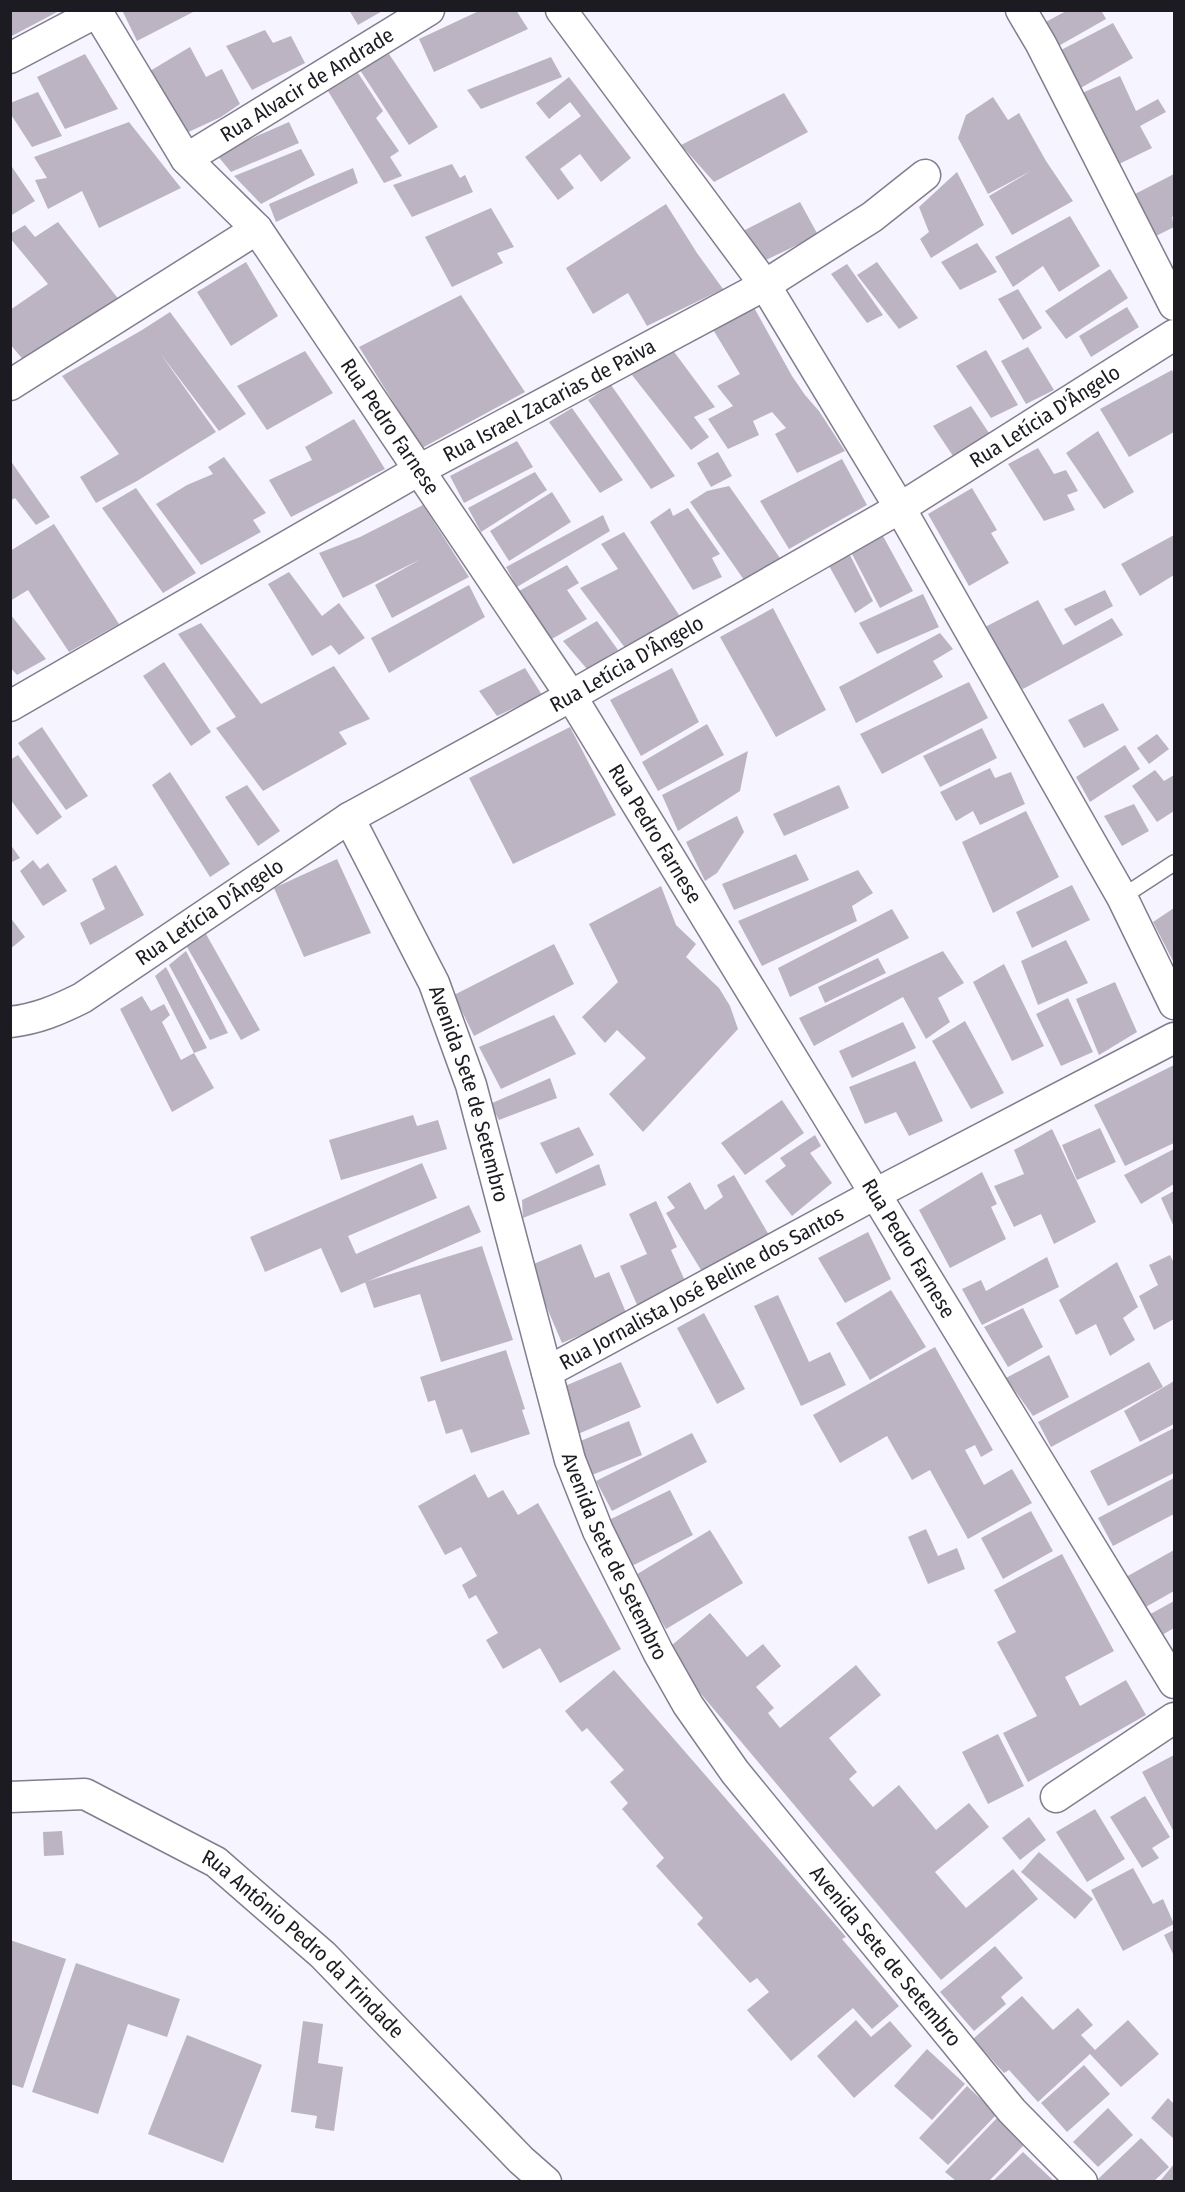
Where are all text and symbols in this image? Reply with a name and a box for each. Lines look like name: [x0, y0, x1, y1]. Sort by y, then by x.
street label: Rua Alvacir de Andrade: [216, 22, 399, 148]
street label: Rua Israel Zacarias de Paiva: [439, 333, 660, 468]
street label: Rua Pedro Farnese: [335, 354, 445, 500]
street label: Rua Letícia D'Ângelo: [965, 359, 1125, 474]
street label: Rua Letícia D'Ângelo: [545, 610, 708, 718]
street label: Rua Pedro Farnese: [603, 759, 708, 908]
street label: Rua Letícia D'Ângelo: [130, 853, 288, 971]
street label: Avenida Sete de Setembro: [423, 982, 514, 1205]
street label: Rua Pedro Farnese: [856, 1174, 961, 1323]
street label: Rua Jornalista José Beline dos Santos: [555, 1200, 848, 1376]
street label: Avenida Sete de Setembro: [556, 1450, 673, 1665]
street label: Rua Antônio Pedro da Trindade: [197, 1844, 410, 2044]
street label: Avenida Sete de Setembro: [804, 1861, 967, 2052]

